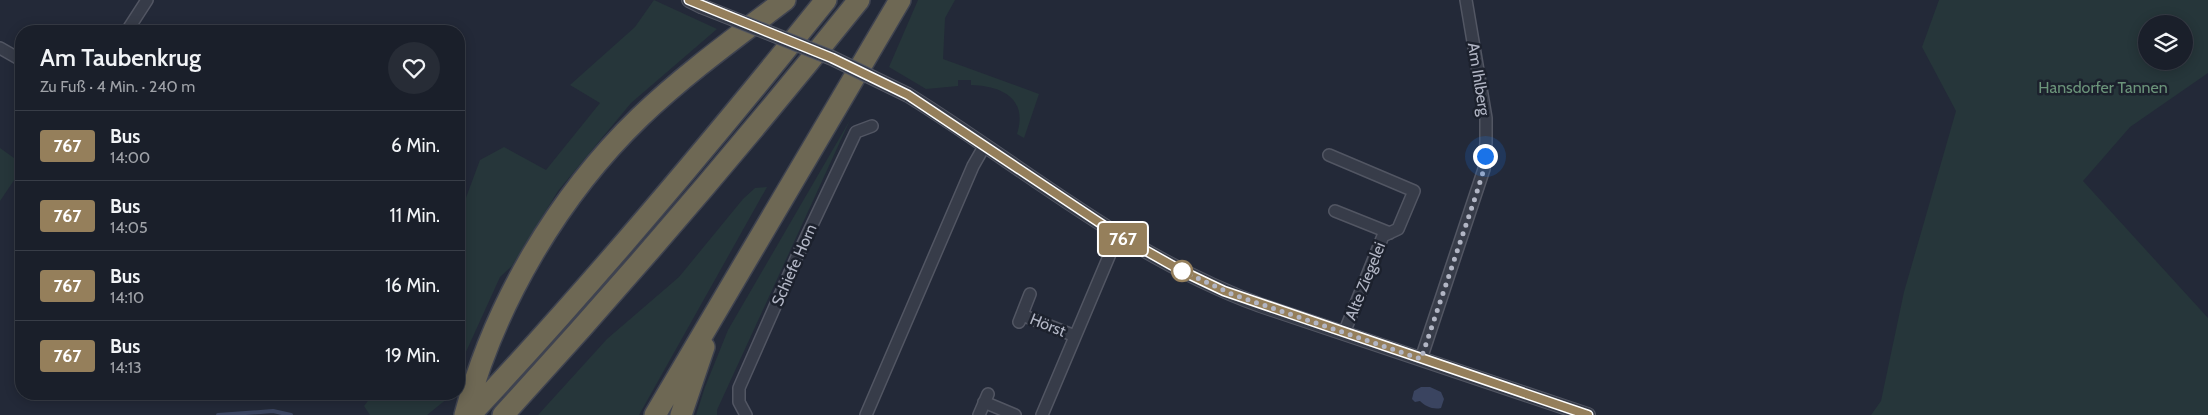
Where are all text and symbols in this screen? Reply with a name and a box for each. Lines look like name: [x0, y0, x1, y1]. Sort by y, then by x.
map controls: [2138, 15, 2193, 70]
button: layers: [2138, 15, 2193, 70]
street label: Am Ihlberg: [1464, 41, 1494, 118]
button: heart: [388, 42, 440, 94]
text: Am Taubenkrug: [40, 43, 201, 72]
text: Zu Fuß · 4 Min. · 240 m: [40, 77, 195, 96]
park label: Hansdorfer Tannen: [2038, 78, 2168, 97]
text: Bus: [110, 125, 140, 148]
text: 6 Min.: [391, 134, 440, 157]
text: 767: [53, 135, 82, 157]
your location: [1473, 144, 1498, 169]
text: 14:00: [110, 148, 150, 167]
text: Bus: [110, 195, 140, 218]
text: 11 Min.: [389, 204, 440, 227]
text: 767: [53, 205, 82, 227]
text: 14:05: [110, 218, 148, 237]
street label: Schiefe Horn: [767, 221, 821, 309]
line badge: 767: [1094, 223, 1152, 255]
text: 767: [1109, 228, 1137, 250]
street label: Alte Ziegelei: [1341, 239, 1389, 323]
unlabelled marker: [1171, 260, 1193, 282]
text: Bus: [110, 265, 140, 288]
text: 16 Min.: [385, 274, 440, 297]
text: 767: [53, 275, 82, 297]
text: 14:10: [110, 288, 144, 307]
street label: Hörst: [1027, 309, 1069, 341]
text: Bus: [110, 335, 140, 358]
text: 19 Min.: [385, 344, 440, 367]
text: 767: [53, 345, 82, 367]
text: 14:13: [110, 358, 142, 377]

